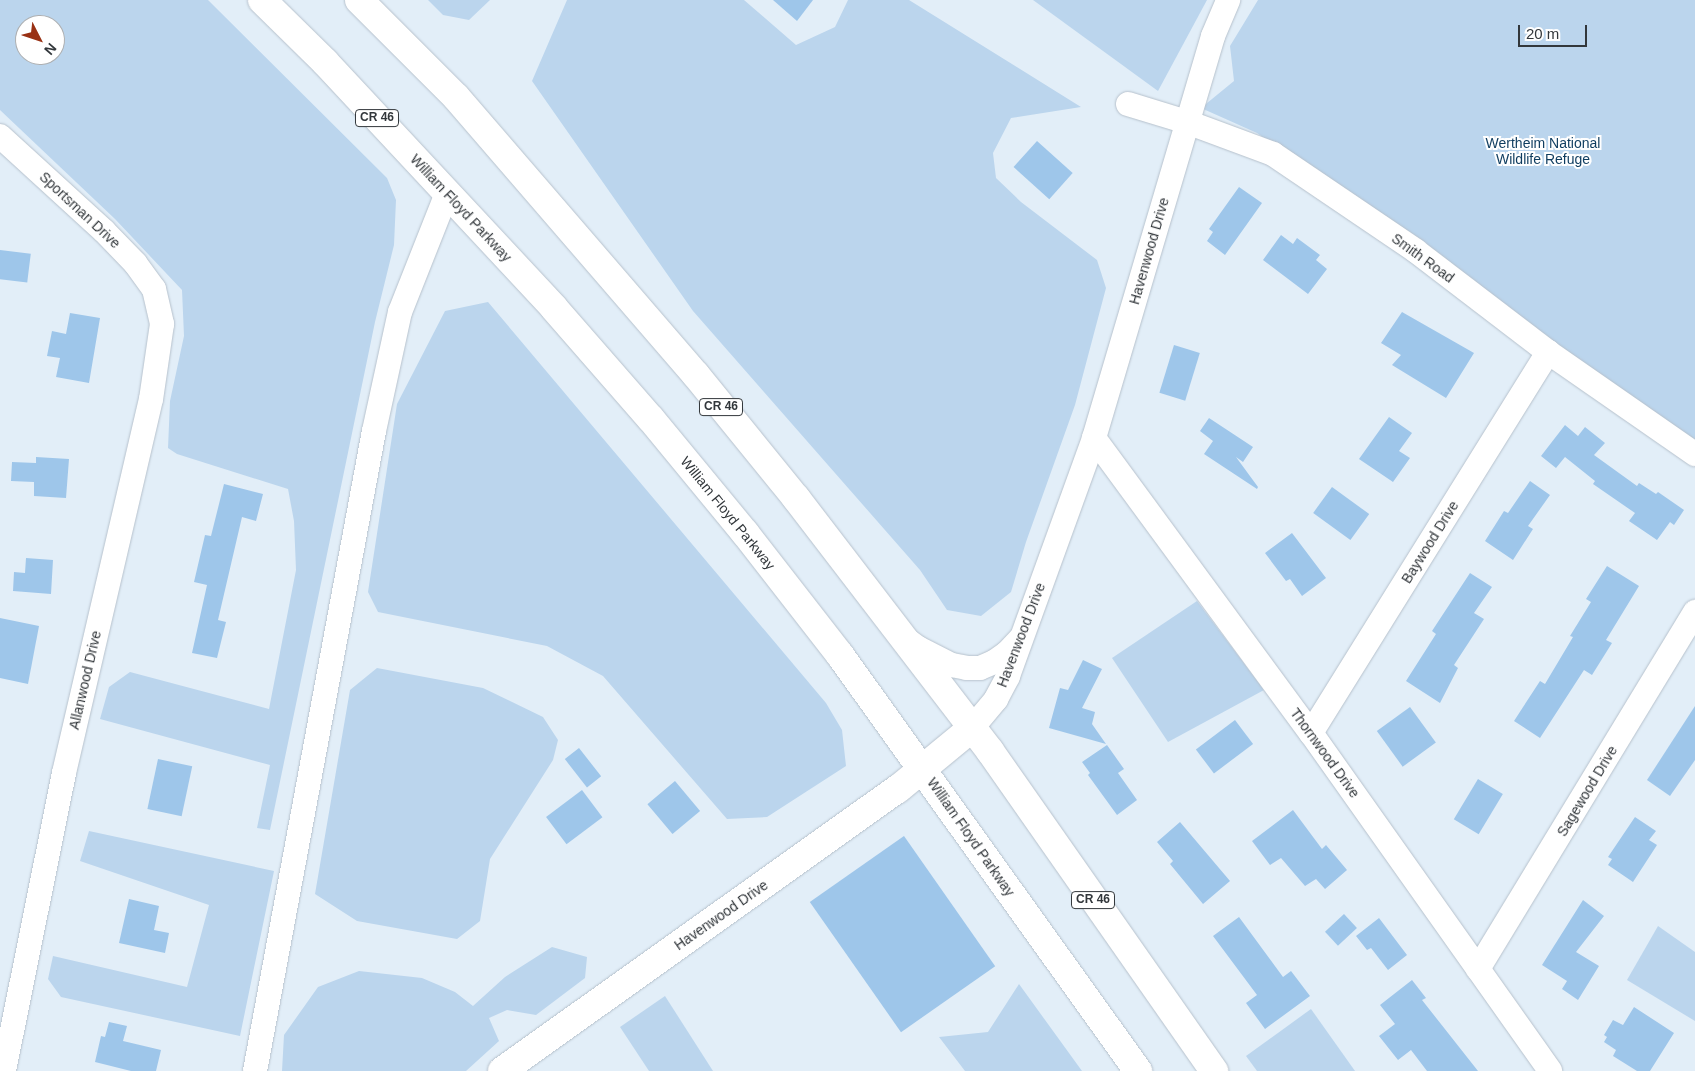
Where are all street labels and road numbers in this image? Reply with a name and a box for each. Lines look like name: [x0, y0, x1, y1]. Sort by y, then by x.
road number: CR 46: [354, 109, 400, 128]
street label: William Floyd Parkway: [407, 151, 515, 265]
street label: Sportsman Drive: [36, 168, 124, 252]
street label: Havenwood Drive: [1126, 196, 1172, 306]
street label: Smith Road: [1388, 230, 1458, 286]
road number: CR 46: [698, 398, 744, 417]
street label: William Floyd Parkway: [677, 453, 779, 573]
street label: Baywood Drive: [1398, 498, 1462, 586]
street label: Havenwood Drive: [993, 580, 1049, 690]
street label: Allanwood Drive: [65, 629, 105, 731]
street label: Thornwood Drive: [1287, 705, 1363, 801]
street label: Sagewood Drive: [1553, 743, 1621, 839]
street label: William Floyd Parkway: [924, 775, 1018, 899]
street label: Havenwood Drive: [671, 876, 771, 954]
road number: CR 46: [1070, 890, 1116, 910]

